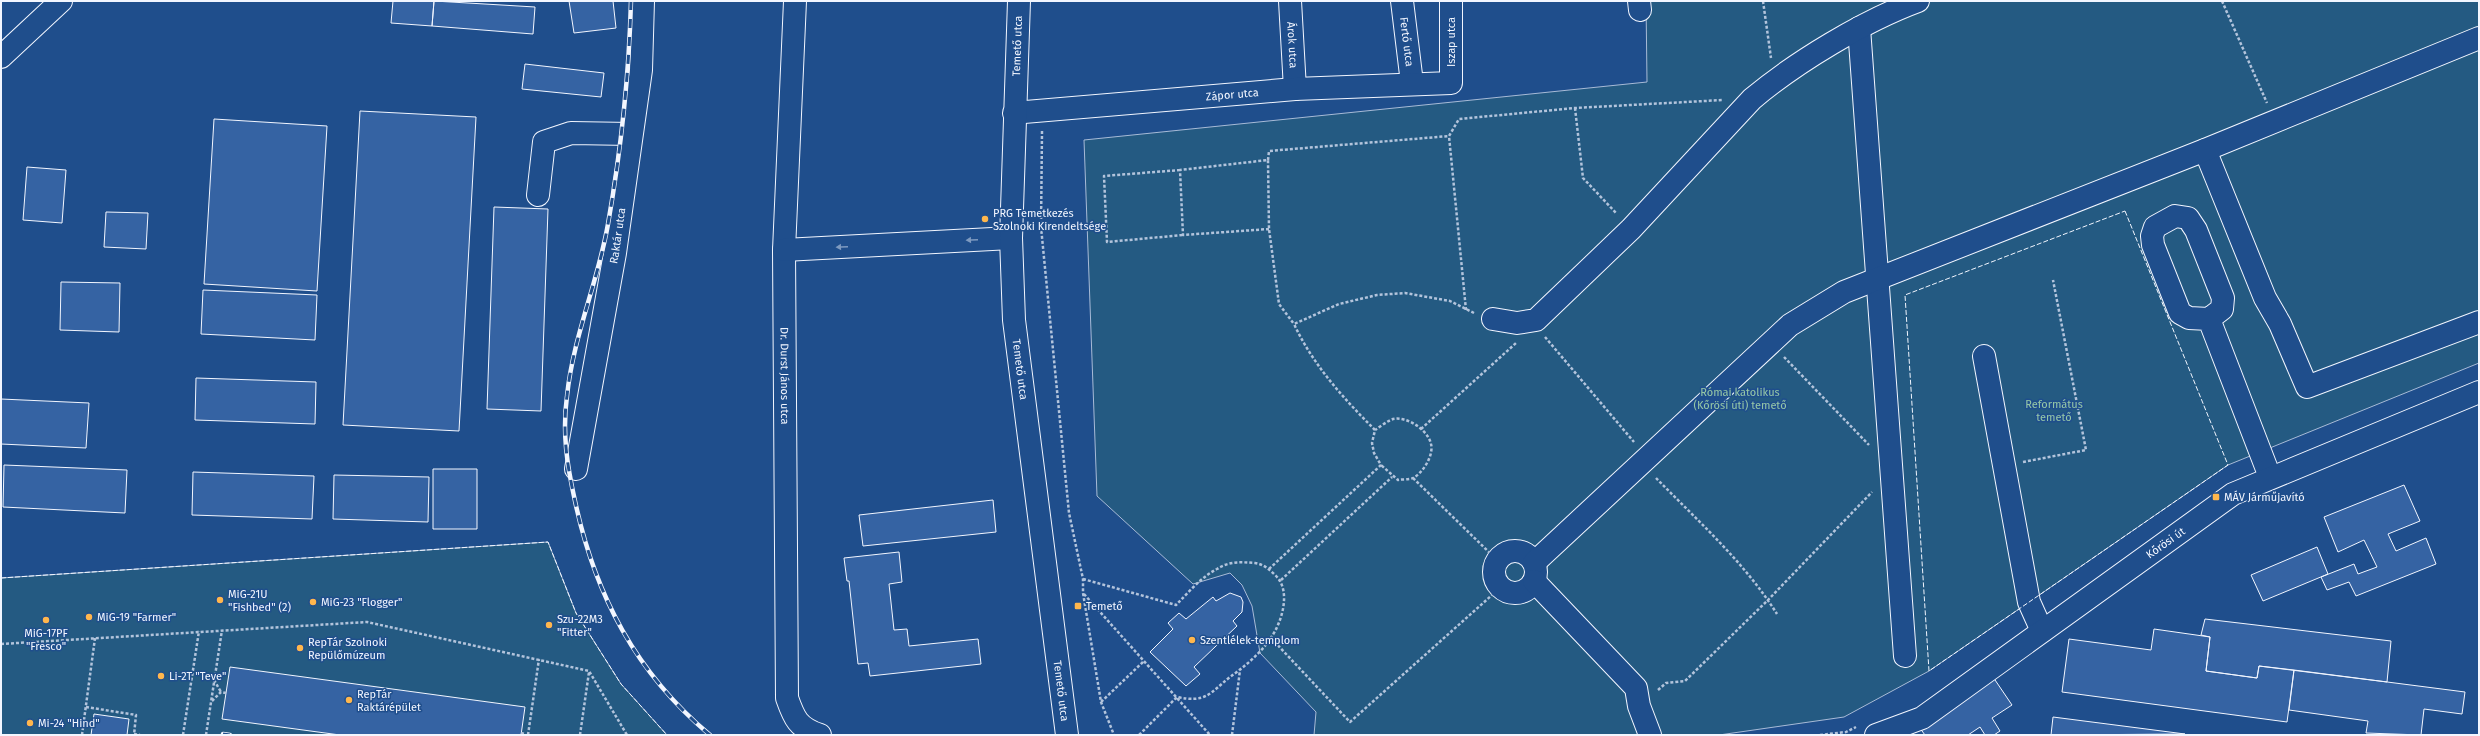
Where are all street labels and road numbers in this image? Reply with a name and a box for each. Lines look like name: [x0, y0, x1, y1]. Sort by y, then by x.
street label: Temető utca: [1010, 15, 1025, 77]
street label: Fertő utca: [1397, 16, 1416, 67]
street label: Iszap utca: [1445, 17, 1458, 67]
street label: Árok utca: [1284, 21, 1300, 69]
street label: Zápor utca: [1205, 86, 1259, 104]
street label: Raktár utca: [607, 207, 628, 265]
street label: Dr. Durst János utca: [778, 327, 791, 424]
street label: Temető utca: [1009, 338, 1030, 401]
street label: Kőrösi út: [2144, 525, 2188, 561]
street label: Temető utca: [1051, 660, 1071, 722]

